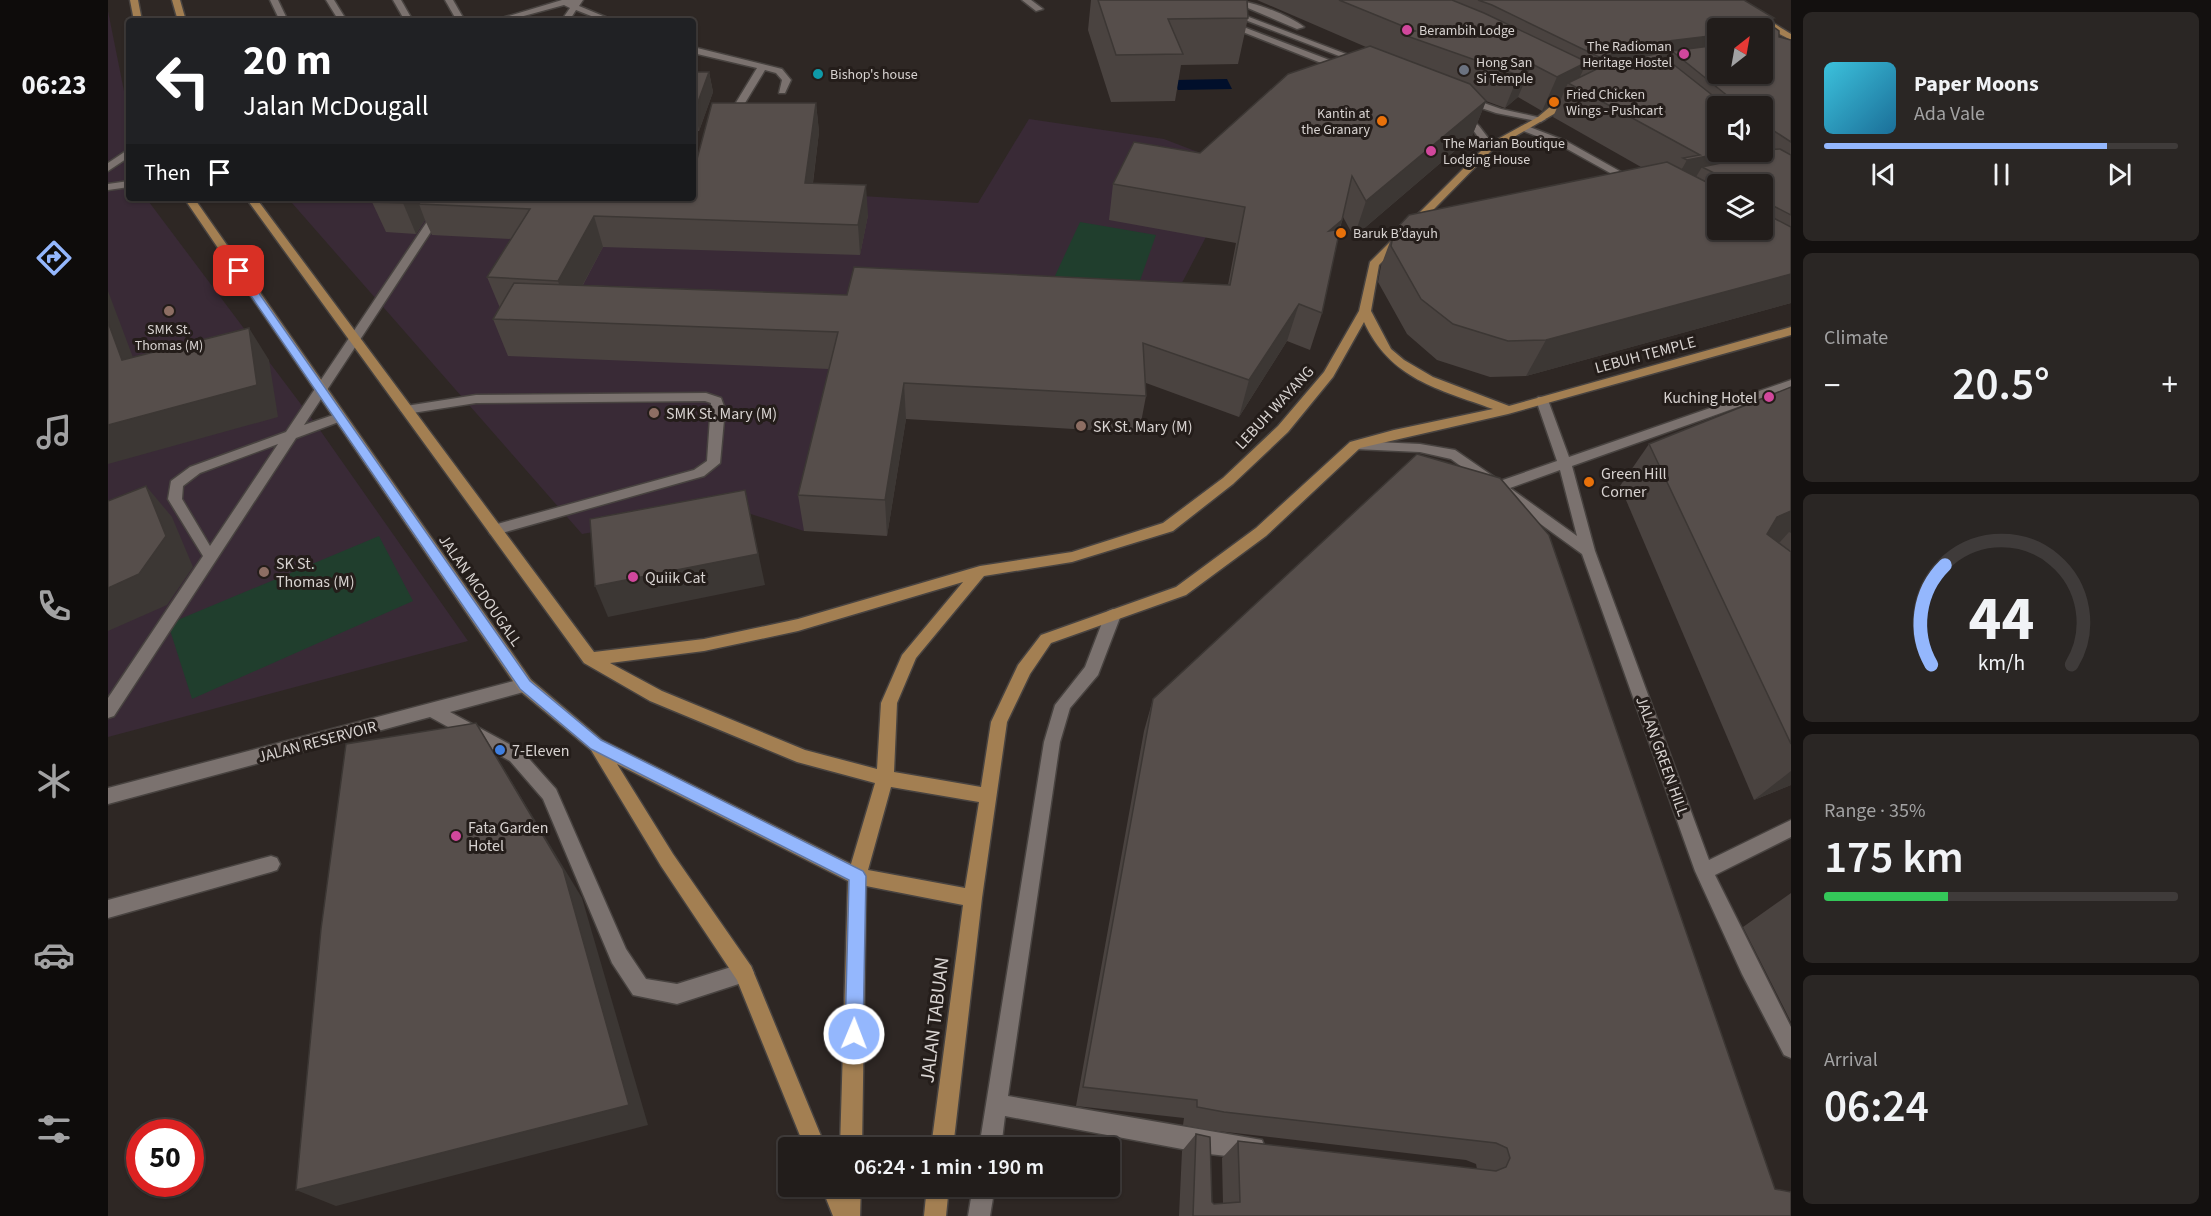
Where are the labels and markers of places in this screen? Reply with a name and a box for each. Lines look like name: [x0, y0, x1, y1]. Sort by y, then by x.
place label: Berambih Lodge: [1419, 21, 1515, 41]
marker: Berambih Lodge: [1400, 23, 1414, 37]
place label: The Radioman Heritage Hostel: [1582, 37, 1672, 73]
marker: The Radioman Heritage Hostel: [1677, 47, 1691, 61]
place label: Hong San Si Temple: [1476, 53, 1533, 89]
marker: Hong San Si Temple: [1457, 63, 1471, 77]
place label: Bishop's house: [830, 65, 918, 85]
marker: Bishop's house: [811, 67, 825, 81]
place label: Fried Chicken Wings - Pushcart: [1566, 85, 1663, 121]
marker: Fried Chicken Wings - Pushcart: [1547, 95, 1561, 109]
place label: Kantin at the Granary: [1301, 104, 1370, 140]
marker: Kantin at the Granary: [1375, 114, 1389, 128]
place label: The Marian Boutique Lodging House: [1443, 134, 1565, 170]
marker: The Marian Boutique Lodging House: [1424, 144, 1438, 158]
place label: Baruk B’dayuh: [1353, 224, 1438, 244]
marker: Baruk B’dayuh: [1334, 226, 1348, 240]
pin: [213, 245, 264, 296]
marker: SMK St. Thomas (M): [162, 304, 176, 318]
place label: SMK St. Thomas (M): [135, 320, 203, 356]
place label: Kuching Hotel: [1663, 387, 1757, 409]
marker: Kuching Hotel: [1762, 390, 1776, 404]
place label: SMK St. Mary (M): [666, 403, 777, 425]
marker: SMK St. Mary (M): [647, 406, 661, 420]
place label: SK St. Mary (M): [1093, 416, 1193, 438]
marker: SK St. Mary (M): [1074, 419, 1088, 433]
place label: Green Hill Corner: [1601, 463, 1667, 503]
marker: Green Hill Corner: [1582, 475, 1596, 489]
place label: SK St. Thomas (M): [276, 553, 355, 593]
marker: SK St. Thomas (M): [257, 565, 271, 579]
place label: Quiik Cat: [645, 567, 706, 589]
marker: Quiik Cat: [626, 570, 640, 584]
place label: 7-Eleven: [512, 740, 570, 762]
marker: 7-Eleven: [493, 743, 507, 757]
place label: Fata Garden Hotel: [468, 817, 548, 857]
marker: Fata Garden Hotel: [449, 829, 463, 843]

